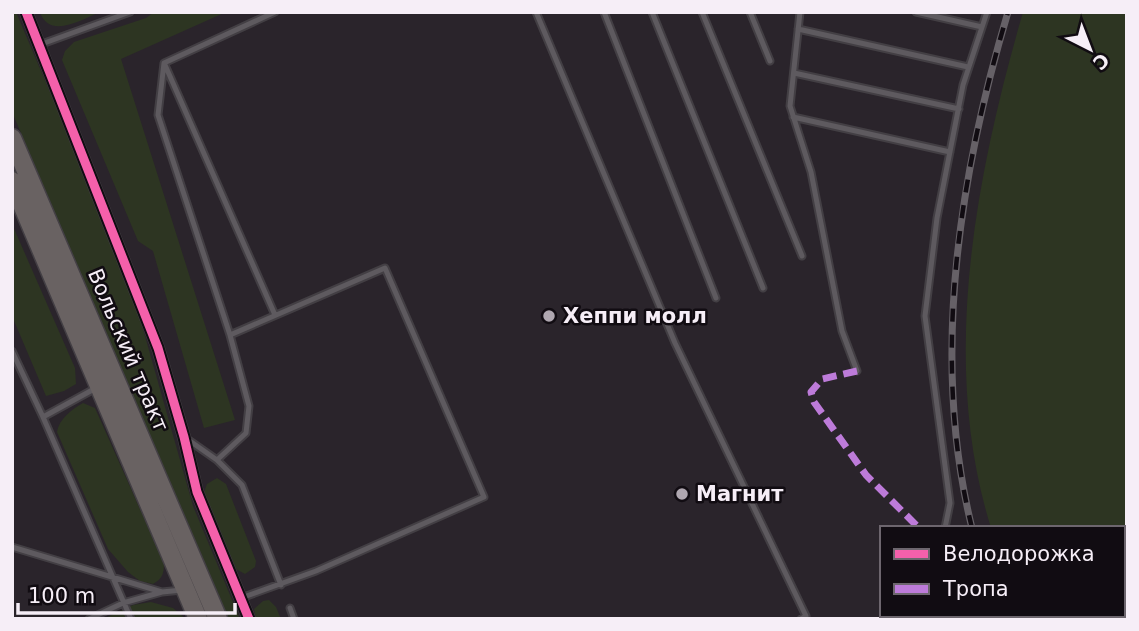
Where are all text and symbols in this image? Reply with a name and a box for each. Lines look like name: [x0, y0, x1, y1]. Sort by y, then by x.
north arrow: [1055, 14, 1125, 84]
text: С: [1089, 49, 1114, 74]
street label: Вольский тракт: [83, 265, 173, 435]
place label: Хеппи молл: [563, 304, 707, 328]
marker: Хеппи молл: [541, 308, 557, 324]
place label: Магнит: [696, 482, 784, 506]
marker: Магнит: [674, 486, 690, 502]
legend: [880, 526, 1125, 617]
text: Велодорожка: [943, 542, 1095, 566]
scale bar: [18, 572, 234, 616]
text: Тропа: [942, 577, 1009, 601]
text: 100 m: [28, 584, 95, 608]

